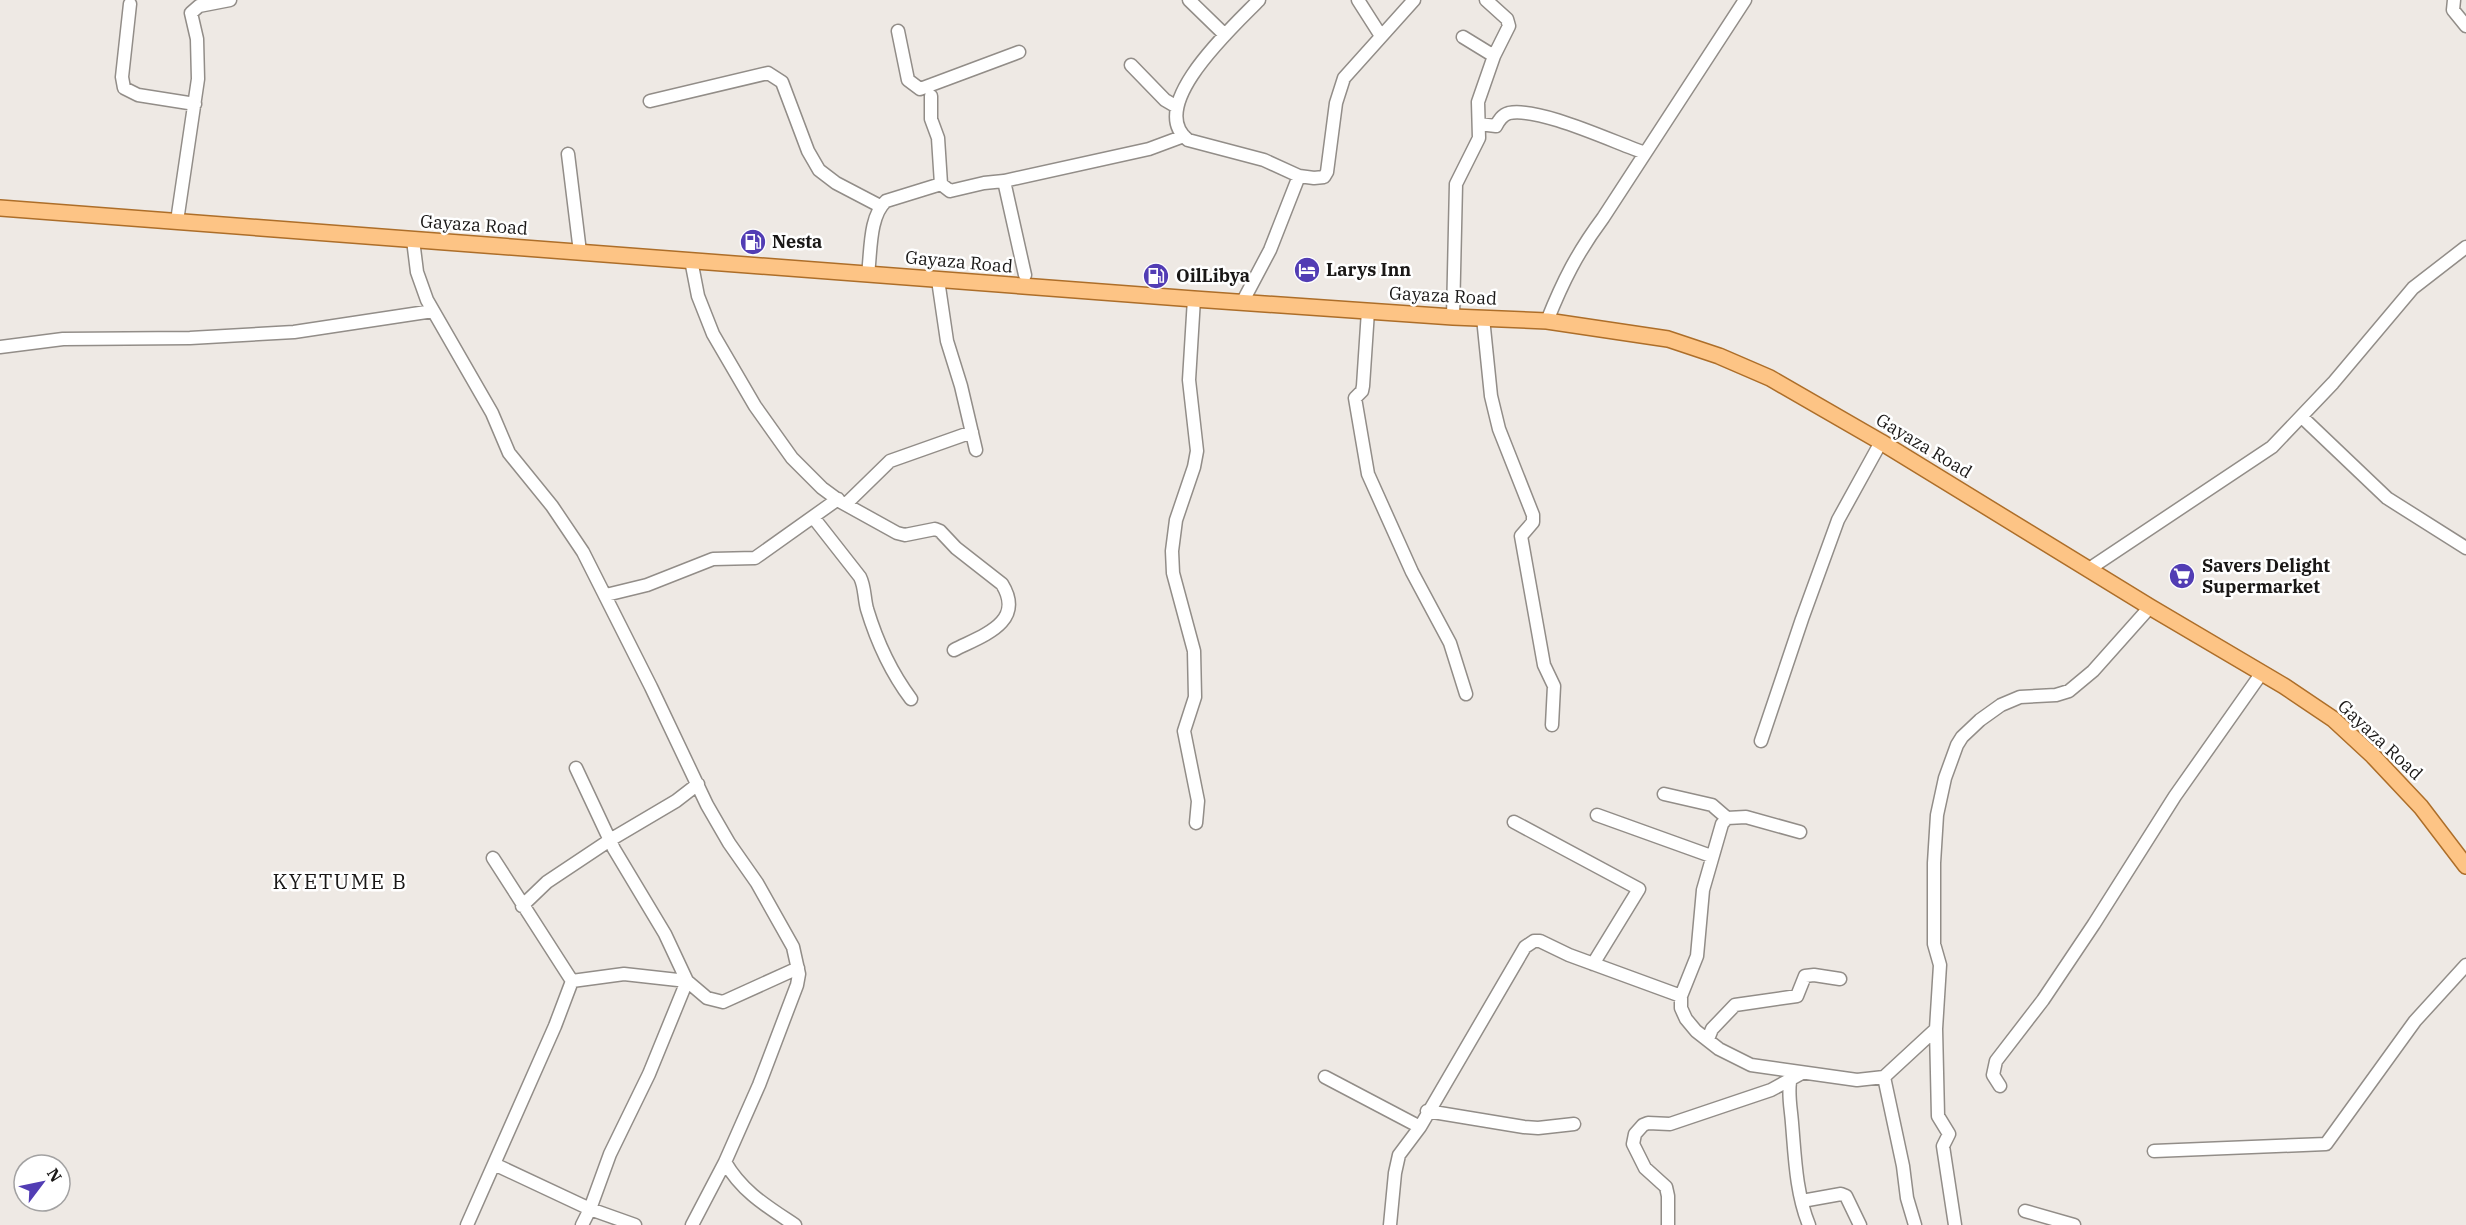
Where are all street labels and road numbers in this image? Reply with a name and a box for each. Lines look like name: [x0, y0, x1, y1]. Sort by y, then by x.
street label: Gayaza Road: [419, 209, 529, 240]
street label: Gayaza Road: [904, 245, 1014, 278]
street label: Gayaza Road: [1388, 281, 1498, 310]
street label: Gayaza Road: [1872, 408, 1977, 483]
street label: Gayaza Road: [2333, 694, 2428, 785]

